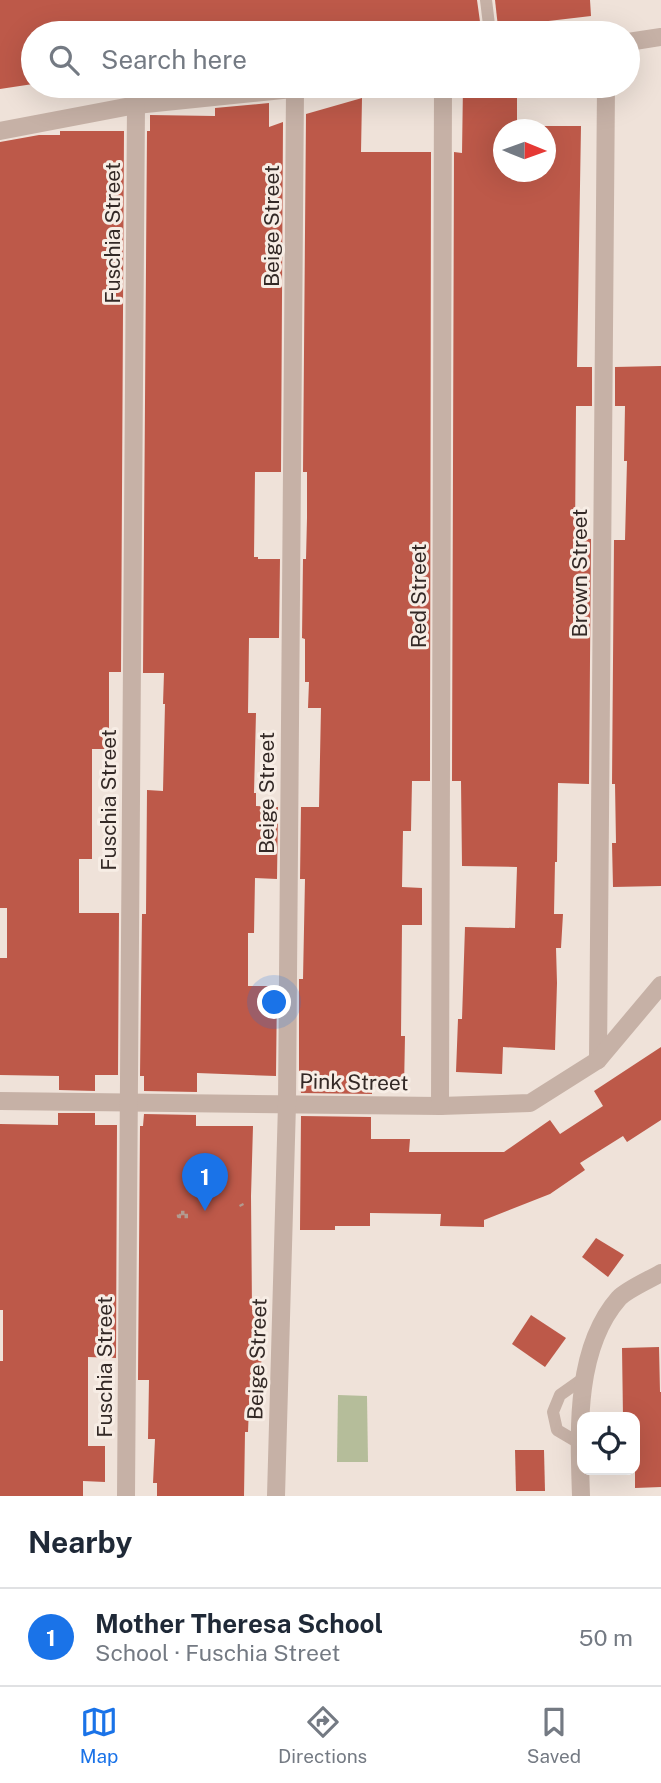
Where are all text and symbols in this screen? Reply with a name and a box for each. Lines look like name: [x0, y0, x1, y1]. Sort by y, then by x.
search box: [21, 21, 640, 98]
icon: search: [45, 41, 83, 79]
text: Search here: [101, 44, 247, 75]
north arrow: [493, 119, 556, 182]
street label: Fuschia Street: [100, 162, 125, 304]
street label: Beige Street: [259, 165, 284, 287]
street label: Brown Street: [567, 509, 592, 637]
street label: Red Street: [406, 544, 431, 648]
street label: Fuschia Street: [96, 729, 121, 871]
street label: Beige Street: [254, 732, 279, 854]
your location: [257, 985, 291, 1019]
street label: Pink Street: [299, 1069, 409, 1095]
pin: 1: [182, 1153, 228, 1211]
street label: Fuschia Street: [92, 1296, 117, 1438]
street label: Beige Street: [242, 1298, 272, 1420]
map controls: [577, 1412, 640, 1475]
button: locate: [577, 1412, 640, 1475]
text: Nearby: [28, 1524, 132, 1560]
text: Mother Theresa School: [95, 1608, 383, 1639]
text: 1: [46, 1624, 56, 1651]
text: 50 m: [579, 1624, 633, 1651]
text: School · Fuschia Street: [95, 1639, 341, 1666]
tab: Map: [80, 1703, 118, 1767]
tab: Directions: [278, 1703, 367, 1767]
tab: Saved: [527, 1703, 581, 1767]

